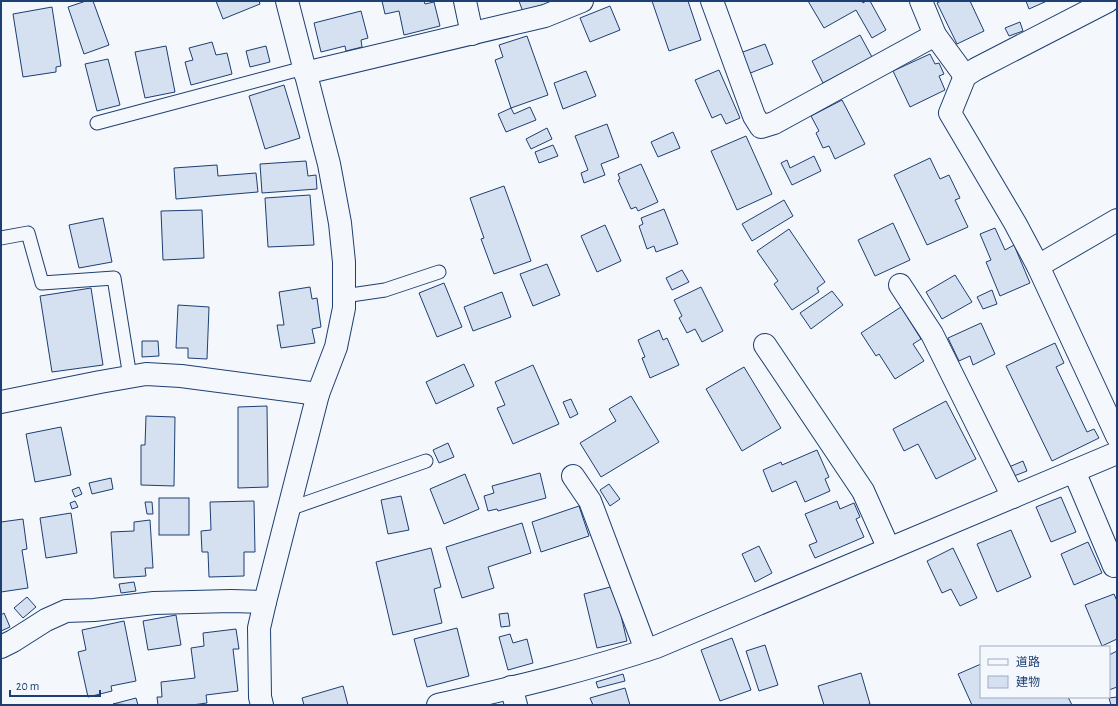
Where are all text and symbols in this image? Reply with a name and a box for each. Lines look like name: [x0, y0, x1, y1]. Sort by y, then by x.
legend: [980, 646, 1110, 698]
text: 道路: [1016, 655, 1040, 668]
scale bar: [10, 672, 100, 698]
text: 建物: [1016, 675, 1040, 688]
text: 20 m: [16, 680, 39, 692]

